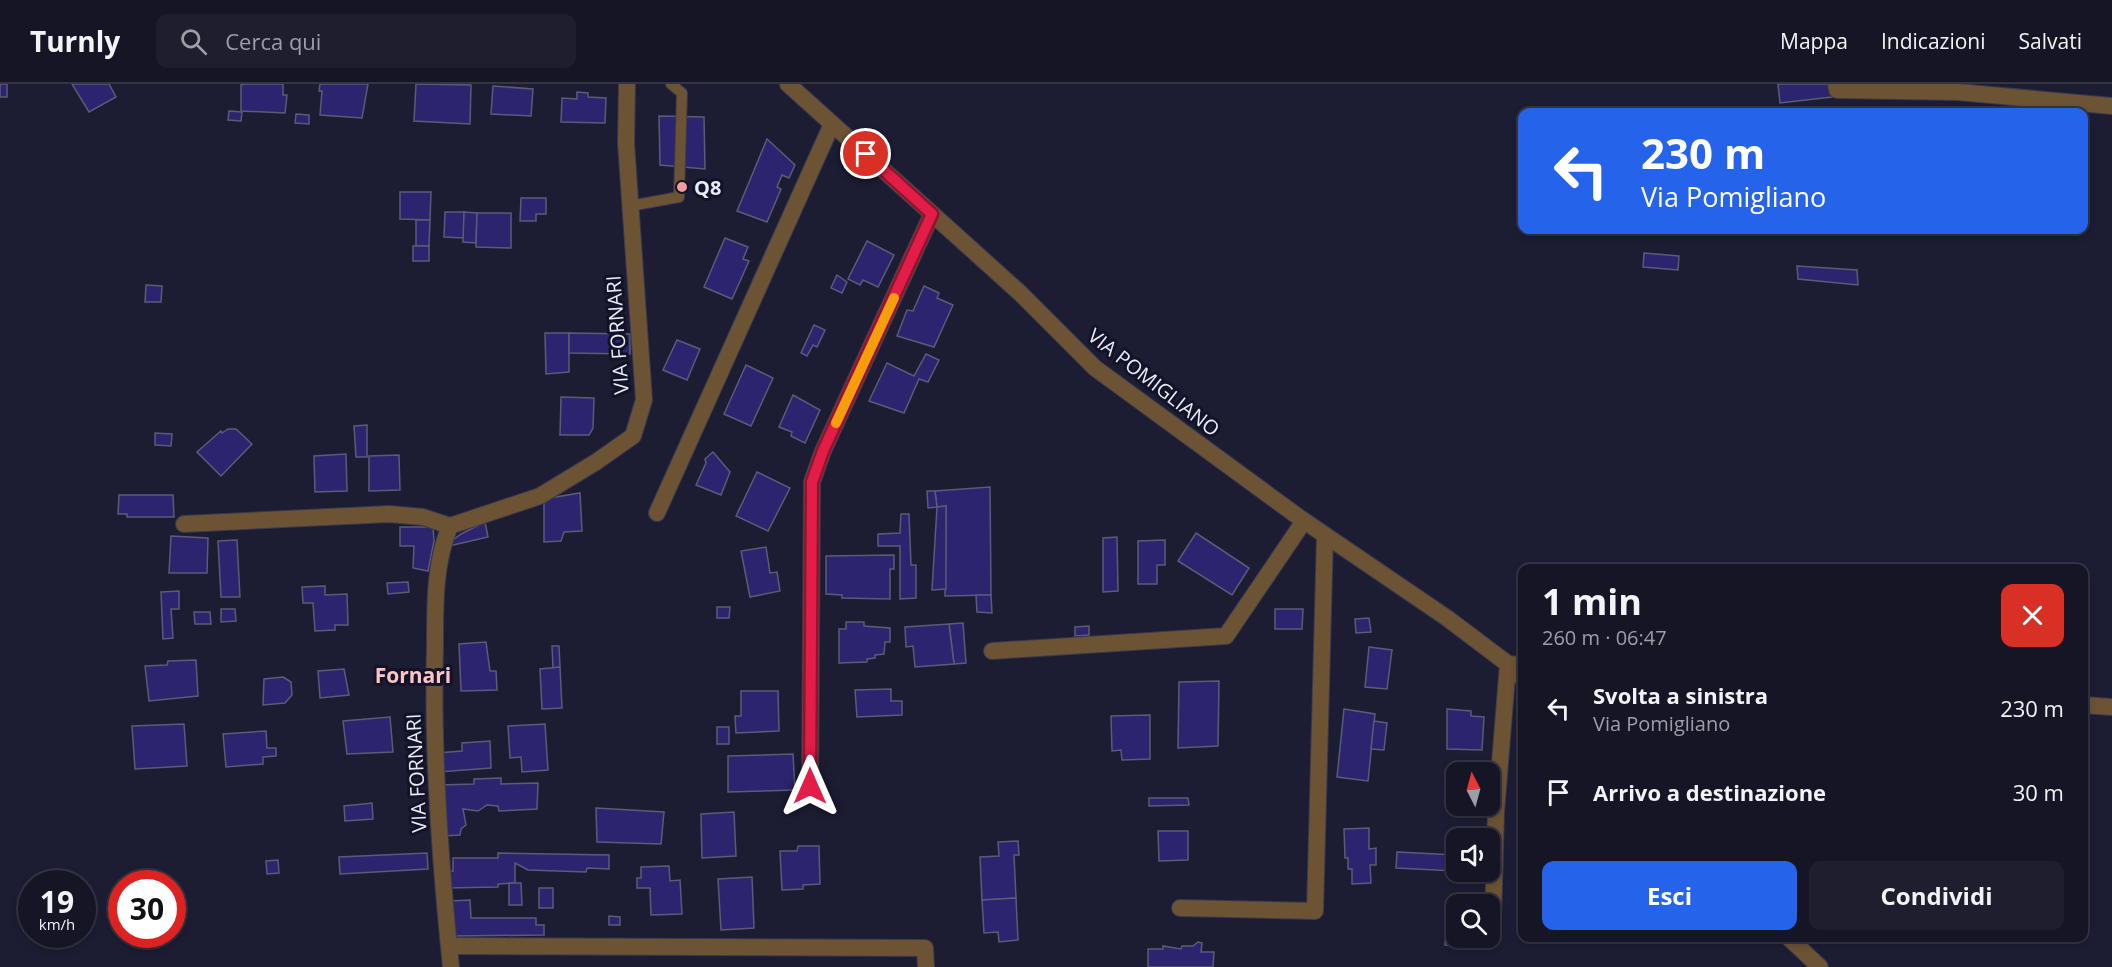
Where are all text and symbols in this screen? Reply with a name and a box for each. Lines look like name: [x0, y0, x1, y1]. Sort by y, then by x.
search box: [156, 14, 576, 68]
text: Turnly: [30, 22, 120, 60]
icon: search: [177, 25, 210, 58]
text: Cerca qui: [225, 26, 321, 56]
text: Mappa: [1780, 27, 1848, 55]
text: Indicazioni: [1881, 27, 1986, 55]
text: Salvati: [2019, 27, 2082, 55]
text: 230 m: [1641, 124, 1765, 181]
pin: [840, 128, 891, 179]
icon: left: [1542, 132, 1620, 210]
icon: arrive: [849, 137, 882, 170]
place label: Q8: [694, 174, 721, 201]
text: Via Pomigliano: [1641, 178, 1826, 215]
marker: Q8: [675, 180, 689, 194]
street label: VIA FORNARI: [599, 275, 635, 395]
street label: VIA POMIGLIANO: [1083, 322, 1225, 442]
text: 1 min: [1542, 577, 1642, 626]
button: close: [2001, 584, 2064, 647]
text: 260 m · 06:47: [1542, 624, 1667, 651]
district label: Fornari: [375, 661, 451, 689]
text: Svolta a sinistra: [1593, 680, 1768, 710]
icon: left: [1542, 692, 1575, 725]
text: 230 m: [2000, 693, 2064, 723]
text: Via Pomigliano: [1593, 710, 1730, 737]
street label: VIA FORNARI: [399, 713, 433, 833]
position arrow: [778, 754, 842, 818]
north arrow: [1446, 762, 1500, 816]
map controls: [1446, 762, 1500, 948]
icon: arrive: [1542, 776, 1575, 809]
text: Arrivo a destinazione: [1593, 777, 1826, 807]
text: 30 m: [2013, 777, 2064, 807]
button: sound: [1446, 828, 1500, 882]
button: Esci: [1542, 861, 1797, 930]
button: Condividi: [1809, 861, 2064, 930]
speed limit sign: 30: [108, 870, 186, 948]
text: 19: [40, 881, 74, 922]
button: search: [1446, 894, 1500, 948]
text: km/h: [39, 914, 75, 934]

